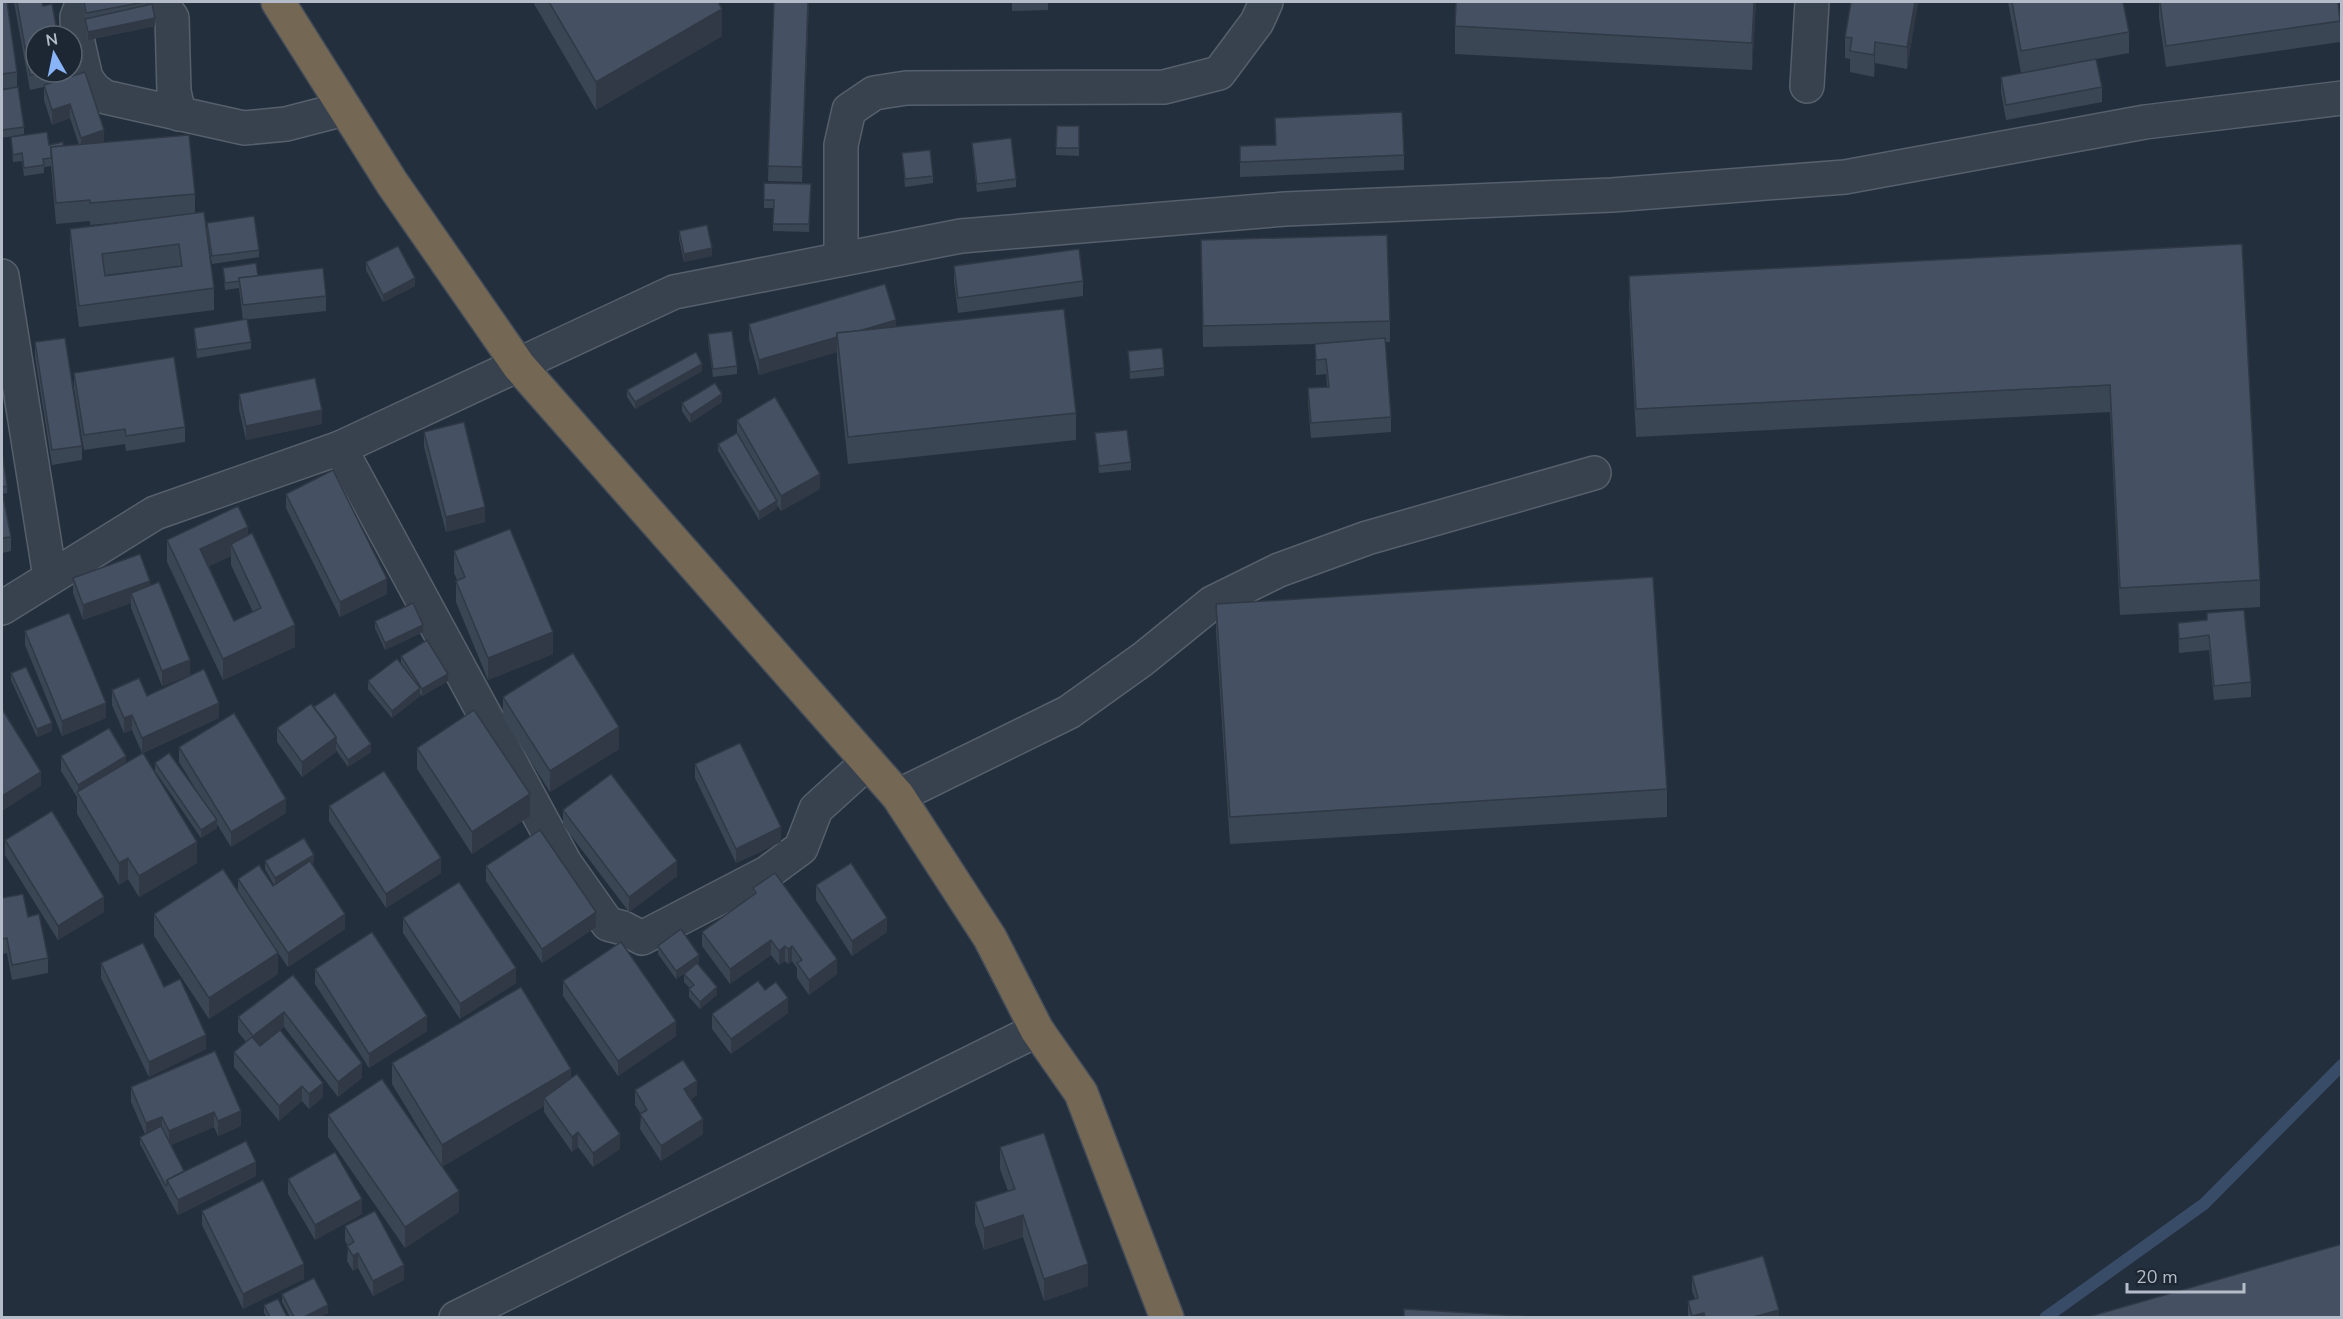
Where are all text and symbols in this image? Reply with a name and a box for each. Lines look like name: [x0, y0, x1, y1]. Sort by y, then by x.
north arrow: [24, 24, 84, 84]
text: N: [44, 28, 59, 52]
scale bar: [2127, 1256, 2244, 1294]
text: 20 m: [2136, 1265, 2178, 1289]

